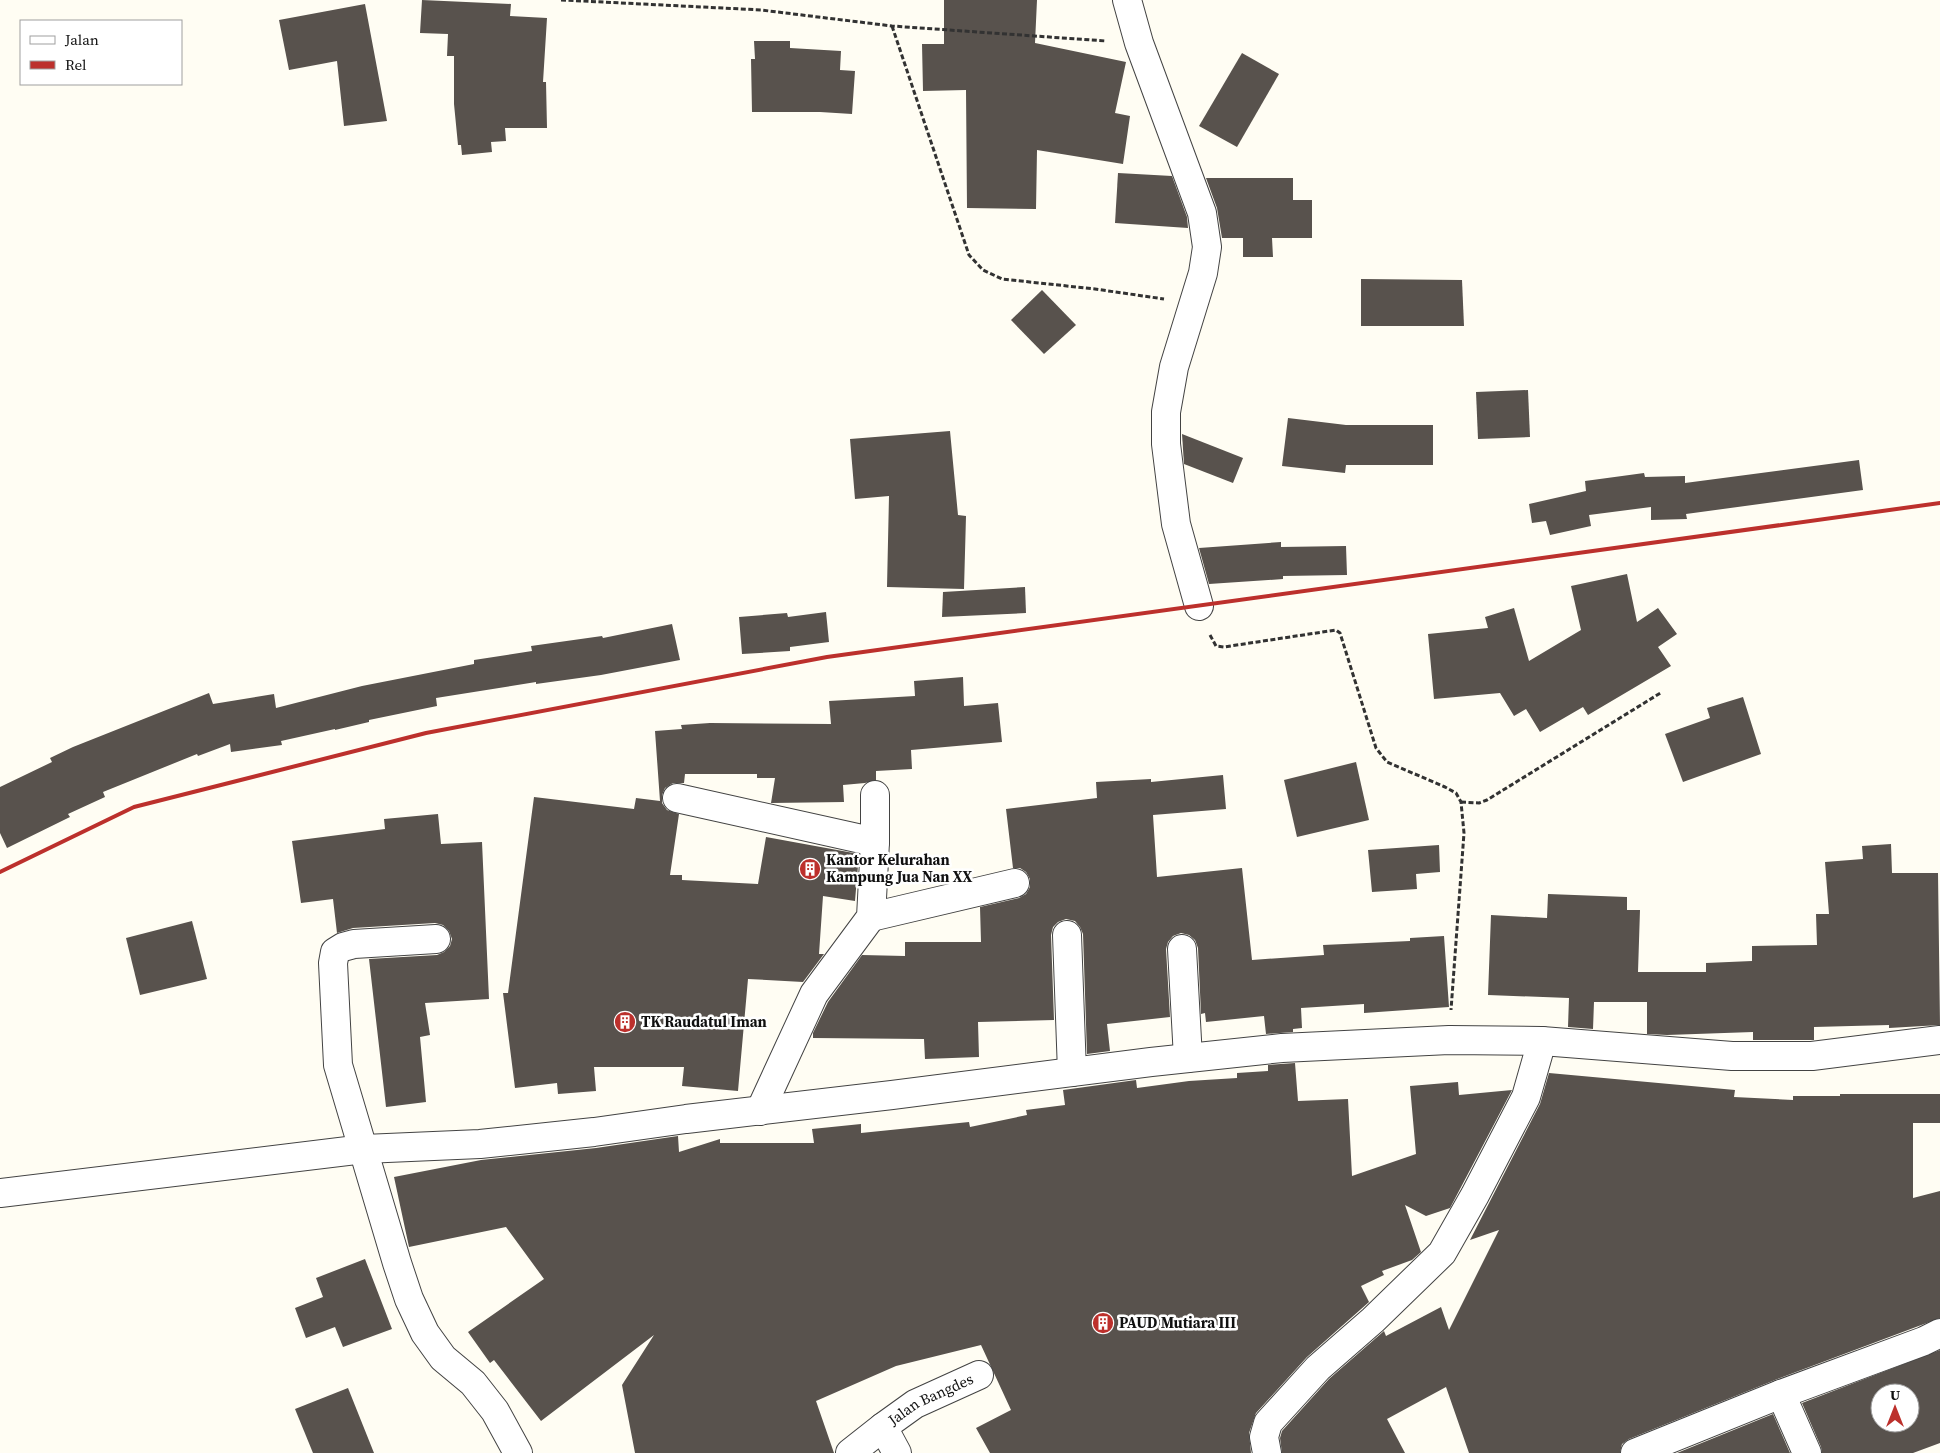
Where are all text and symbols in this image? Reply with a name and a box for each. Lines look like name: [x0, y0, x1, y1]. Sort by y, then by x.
legend: [20, 20, 182, 85]
text: Jalan: [64, 29, 99, 50]
text: Rel: [65, 54, 87, 75]
place label: Kantor Kelurahan Kampung Jua Nan XX: [826, 849, 973, 887]
building icon: Kantor Kelurahan Kampung Jua Nan XX: [798, 857, 822, 881]
building icon: TK Raudatul Iman: [613, 1010, 637, 1034]
place label: TK Raudatul Iman: [641, 1011, 767, 1032]
building icon: PAUD Mutiara III: [1091, 1311, 1115, 1335]
place label: PAUD Mutiara III: [1119, 1312, 1236, 1333]
street label: Jalan Bangdes: [883, 1368, 976, 1431]
north arrow: [1870, 1383, 1920, 1433]
text: U: [1890, 1385, 1900, 1405]

